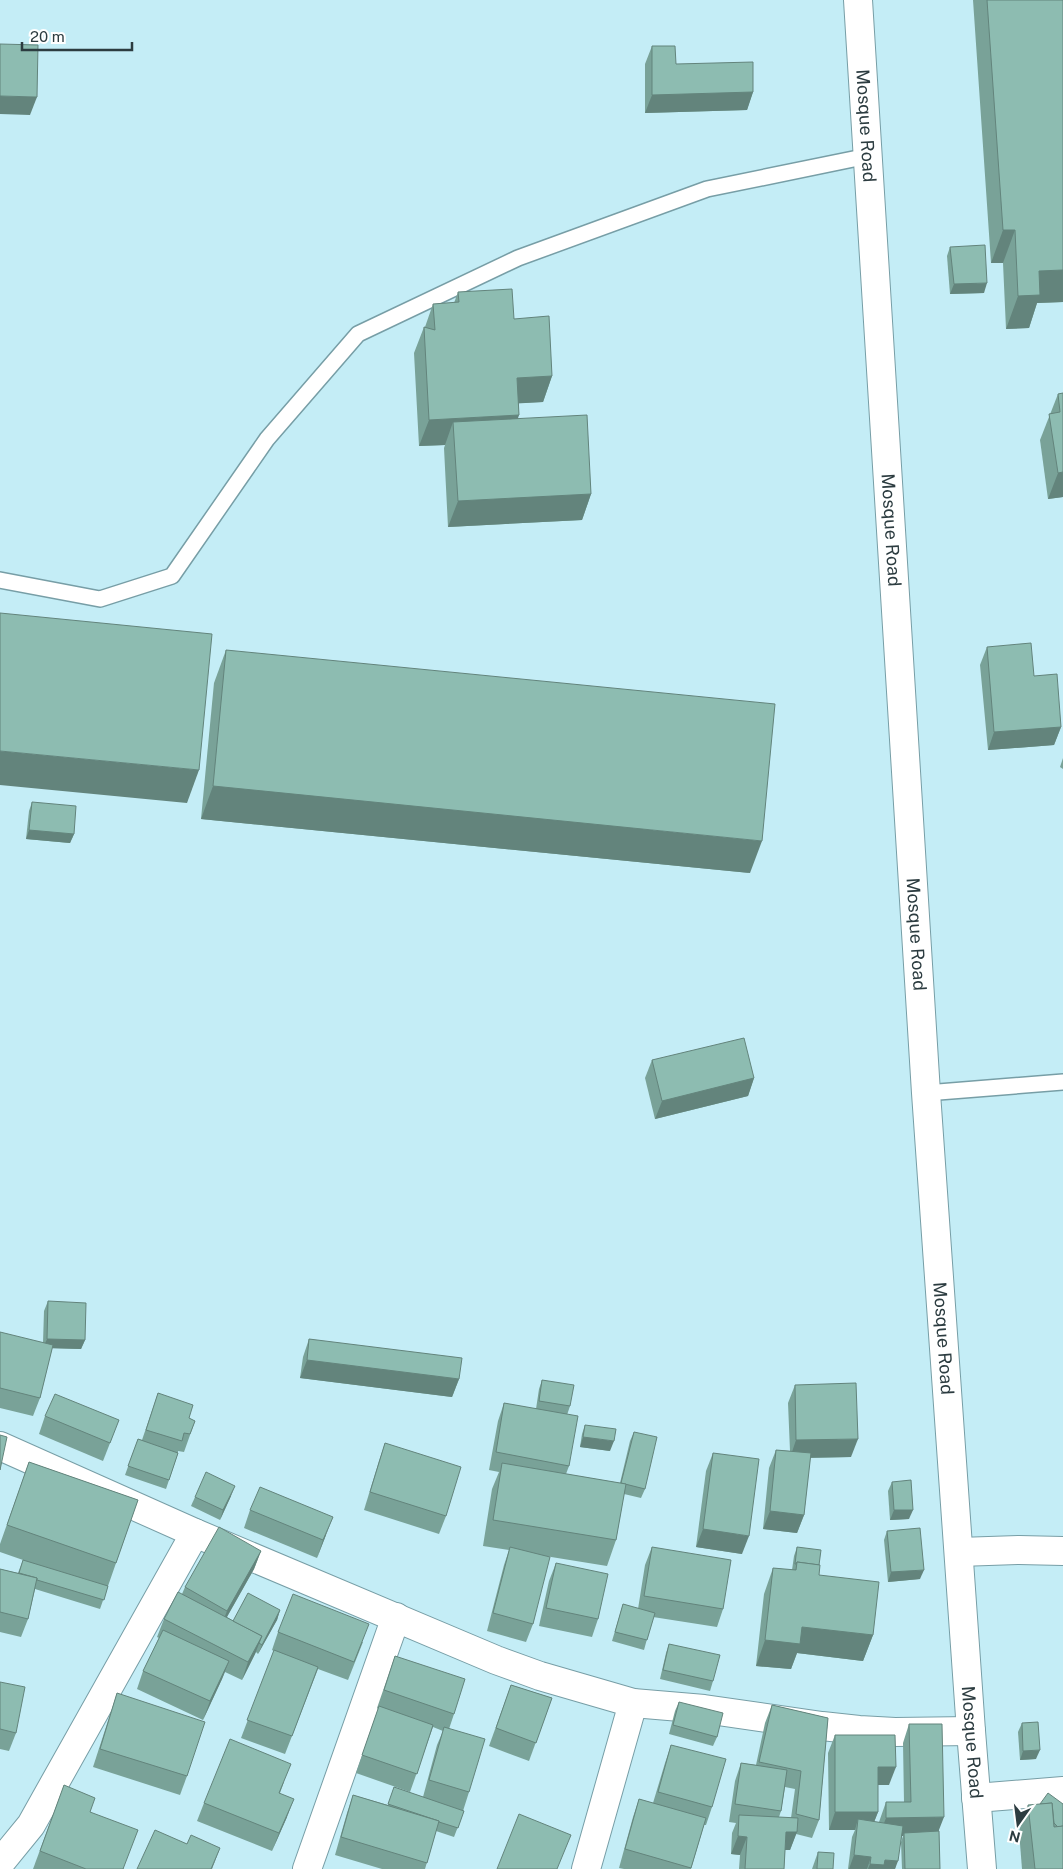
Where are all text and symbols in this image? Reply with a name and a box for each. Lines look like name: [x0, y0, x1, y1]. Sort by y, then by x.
scale bar: [22, 20, 132, 52]
text: 20 m: [30, 28, 65, 45]
street label: Mosque Road: [852, 68, 880, 183]
street label: Mosque Road: [877, 473, 905, 587]
street label: Mosque Road: [903, 877, 931, 991]
street label: Mosque Road: [929, 1281, 958, 1396]
street label: Mosque Road: [958, 1685, 987, 1800]
north arrow: [993, 1799, 1043, 1849]
text: N: [1008, 1828, 1022, 1846]

